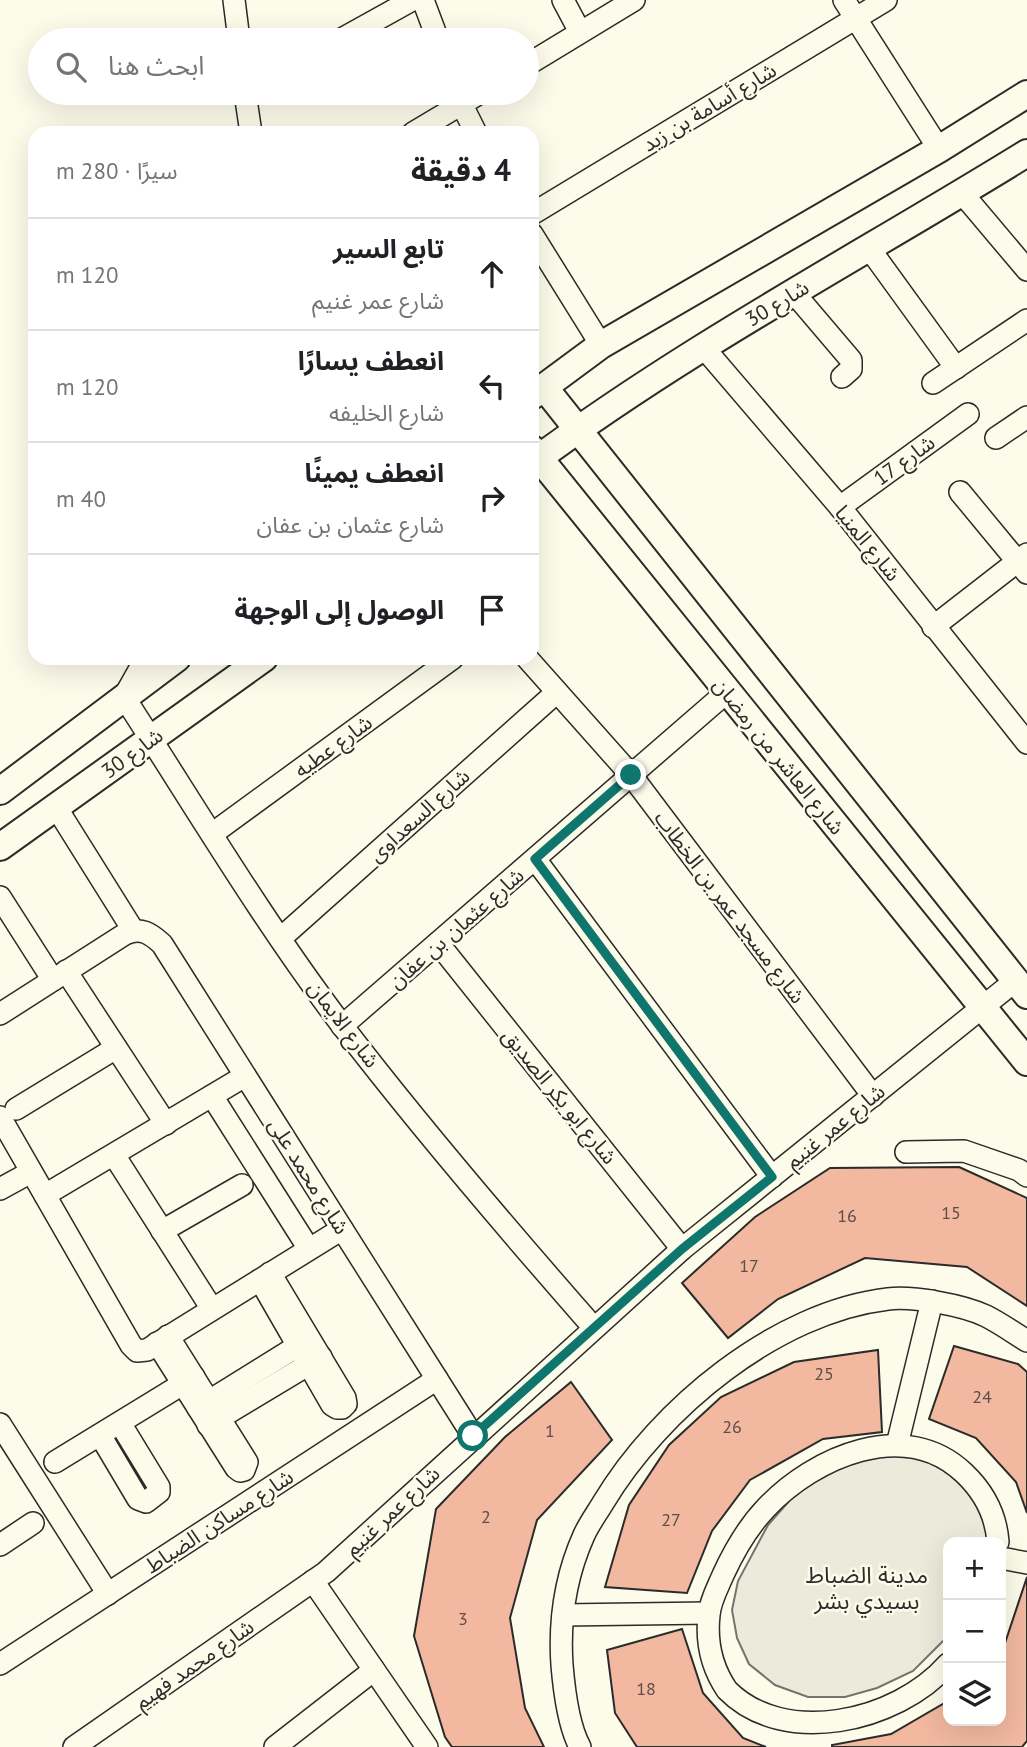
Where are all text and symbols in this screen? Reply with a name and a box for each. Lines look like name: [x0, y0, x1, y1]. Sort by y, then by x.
search box: [28, 28, 539, 105]
icon: search: [52, 48, 90, 86]
text: ابحث هنا: [108, 49, 205, 82]
street label: شارع أسامة بن زيد: [637, 56, 782, 159]
text: 4 دقيقة: [411, 150, 511, 189]
text: سيرًا · 280 m: [56, 156, 178, 185]
text: تابع السير: [333, 232, 444, 265]
icon: ahead: [473, 255, 511, 293]
text: 120 m: [56, 260, 118, 289]
street label: شارع 30: [740, 274, 815, 334]
text: شارع عمر غنيم: [312, 286, 444, 315]
text: انعطف يسارًا: [298, 344, 444, 377]
icon: left: [473, 367, 511, 405]
text: 120 m: [56, 372, 118, 401]
text: شارع الخليفه: [329, 398, 444, 427]
street label: شارع 17: [868, 429, 941, 493]
text: انعطف يمينًا: [304, 456, 444, 489]
icon: right: [473, 479, 511, 517]
text: 40 m: [56, 484, 106, 513]
street label: شارع المنيا: [828, 499, 907, 588]
text: شارع عثمان بن عفان: [256, 510, 444, 539]
icon: arrive: [473, 591, 511, 629]
text: الوصول إلى الوجهة: [235, 593, 444, 626]
street label: شارع العاشر من رمضان: [706, 672, 851, 841]
street label: شارع عطيه: [289, 709, 379, 785]
street label: شارع 30: [96, 722, 169, 786]
route end: [615, 759, 646, 790]
street label: شارع السعداوى: [363, 762, 477, 869]
street label: شارع مسجد عمر بن الخطاب: [647, 805, 811, 1010]
street label: شارع عثمان بن عفان: [383, 862, 531, 996]
street label: شارع الايمان: [301, 975, 386, 1074]
street label: شارع ابو بكر الصديق: [495, 1022, 623, 1171]
street label: شارع عمر غنيم: [780, 1078, 892, 1176]
street label: شارع محمد على: [261, 1113, 355, 1240]
house number: 15: [941, 1201, 961, 1224]
house number: 16: [837, 1204, 857, 1227]
house number: 17: [739, 1254, 759, 1277]
house number: 25: [814, 1362, 834, 1385]
house number: 24: [972, 1385, 992, 1408]
house number: 26: [722, 1415, 742, 1438]
house number: 1: [545, 1419, 555, 1442]
route start: [457, 1420, 488, 1451]
street label: شارع عمر غنيم: [339, 1460, 447, 1563]
street label: شارع مساكن الضباط: [140, 1463, 299, 1581]
house number: 2: [481, 1505, 491, 1528]
house number: 27: [661, 1508, 681, 1531]
map controls: [943, 1537, 1006, 1726]
button: +: [943, 1537, 1006, 1600]
district label: مدينة الضباط بسيدي بشر: [806, 1560, 928, 1618]
button: −: [943, 1600, 1006, 1663]
house number: 3: [458, 1607, 468, 1630]
street label: شارع محمد فهيم: [129, 1613, 260, 1717]
button: layers: [943, 1663, 1006, 1726]
house number: 18: [636, 1677, 656, 1700]

